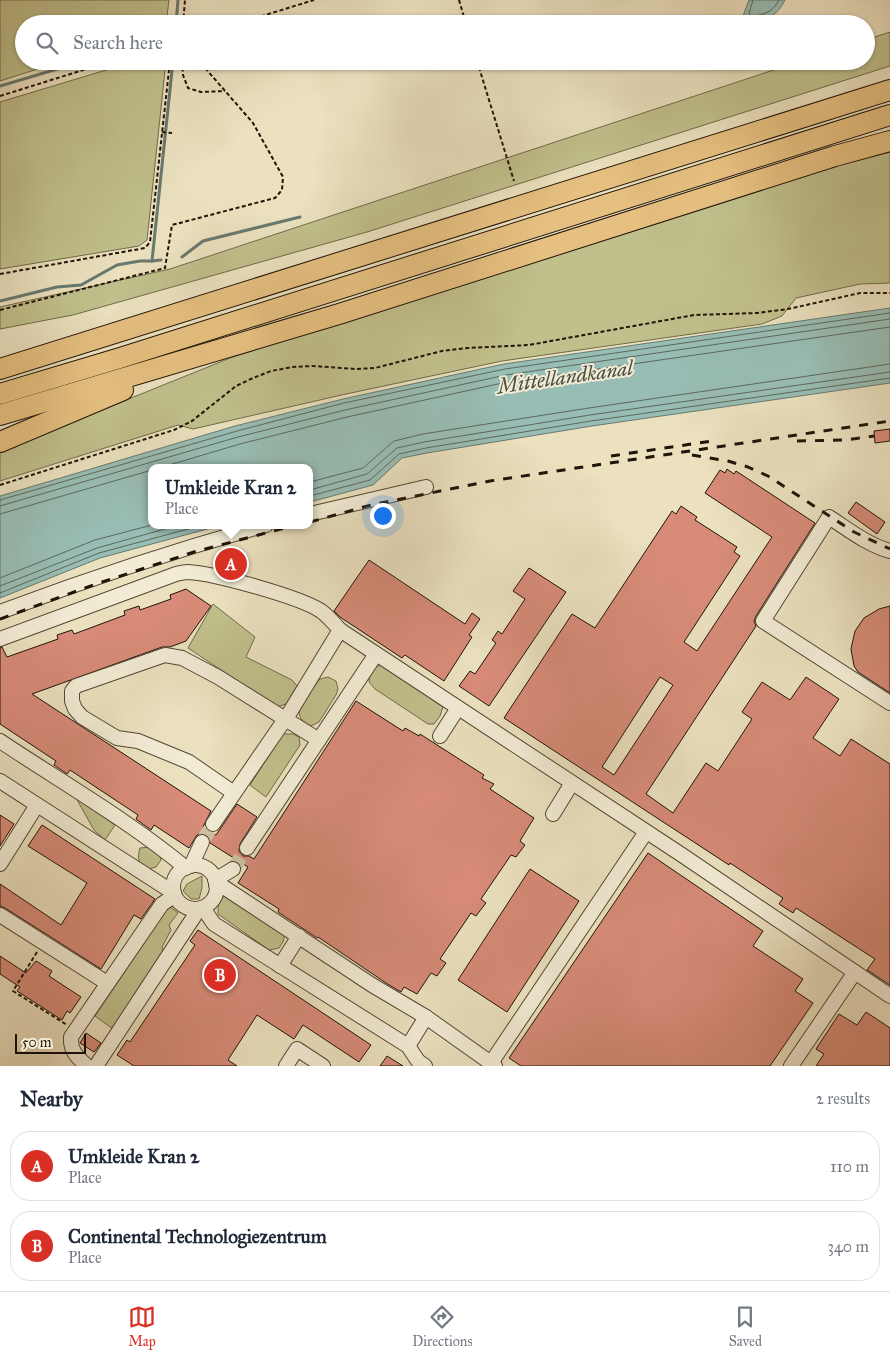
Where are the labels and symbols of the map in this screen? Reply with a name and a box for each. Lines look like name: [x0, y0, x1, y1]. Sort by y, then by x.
water label: Mittellandkanal: [494, 354, 637, 400]
your location: [370, 503, 396, 529]
pin: A: [215, 545, 247, 583]
pin: B: [204, 956, 236, 994]
scale bar: [15, 1031, 86, 1054]

